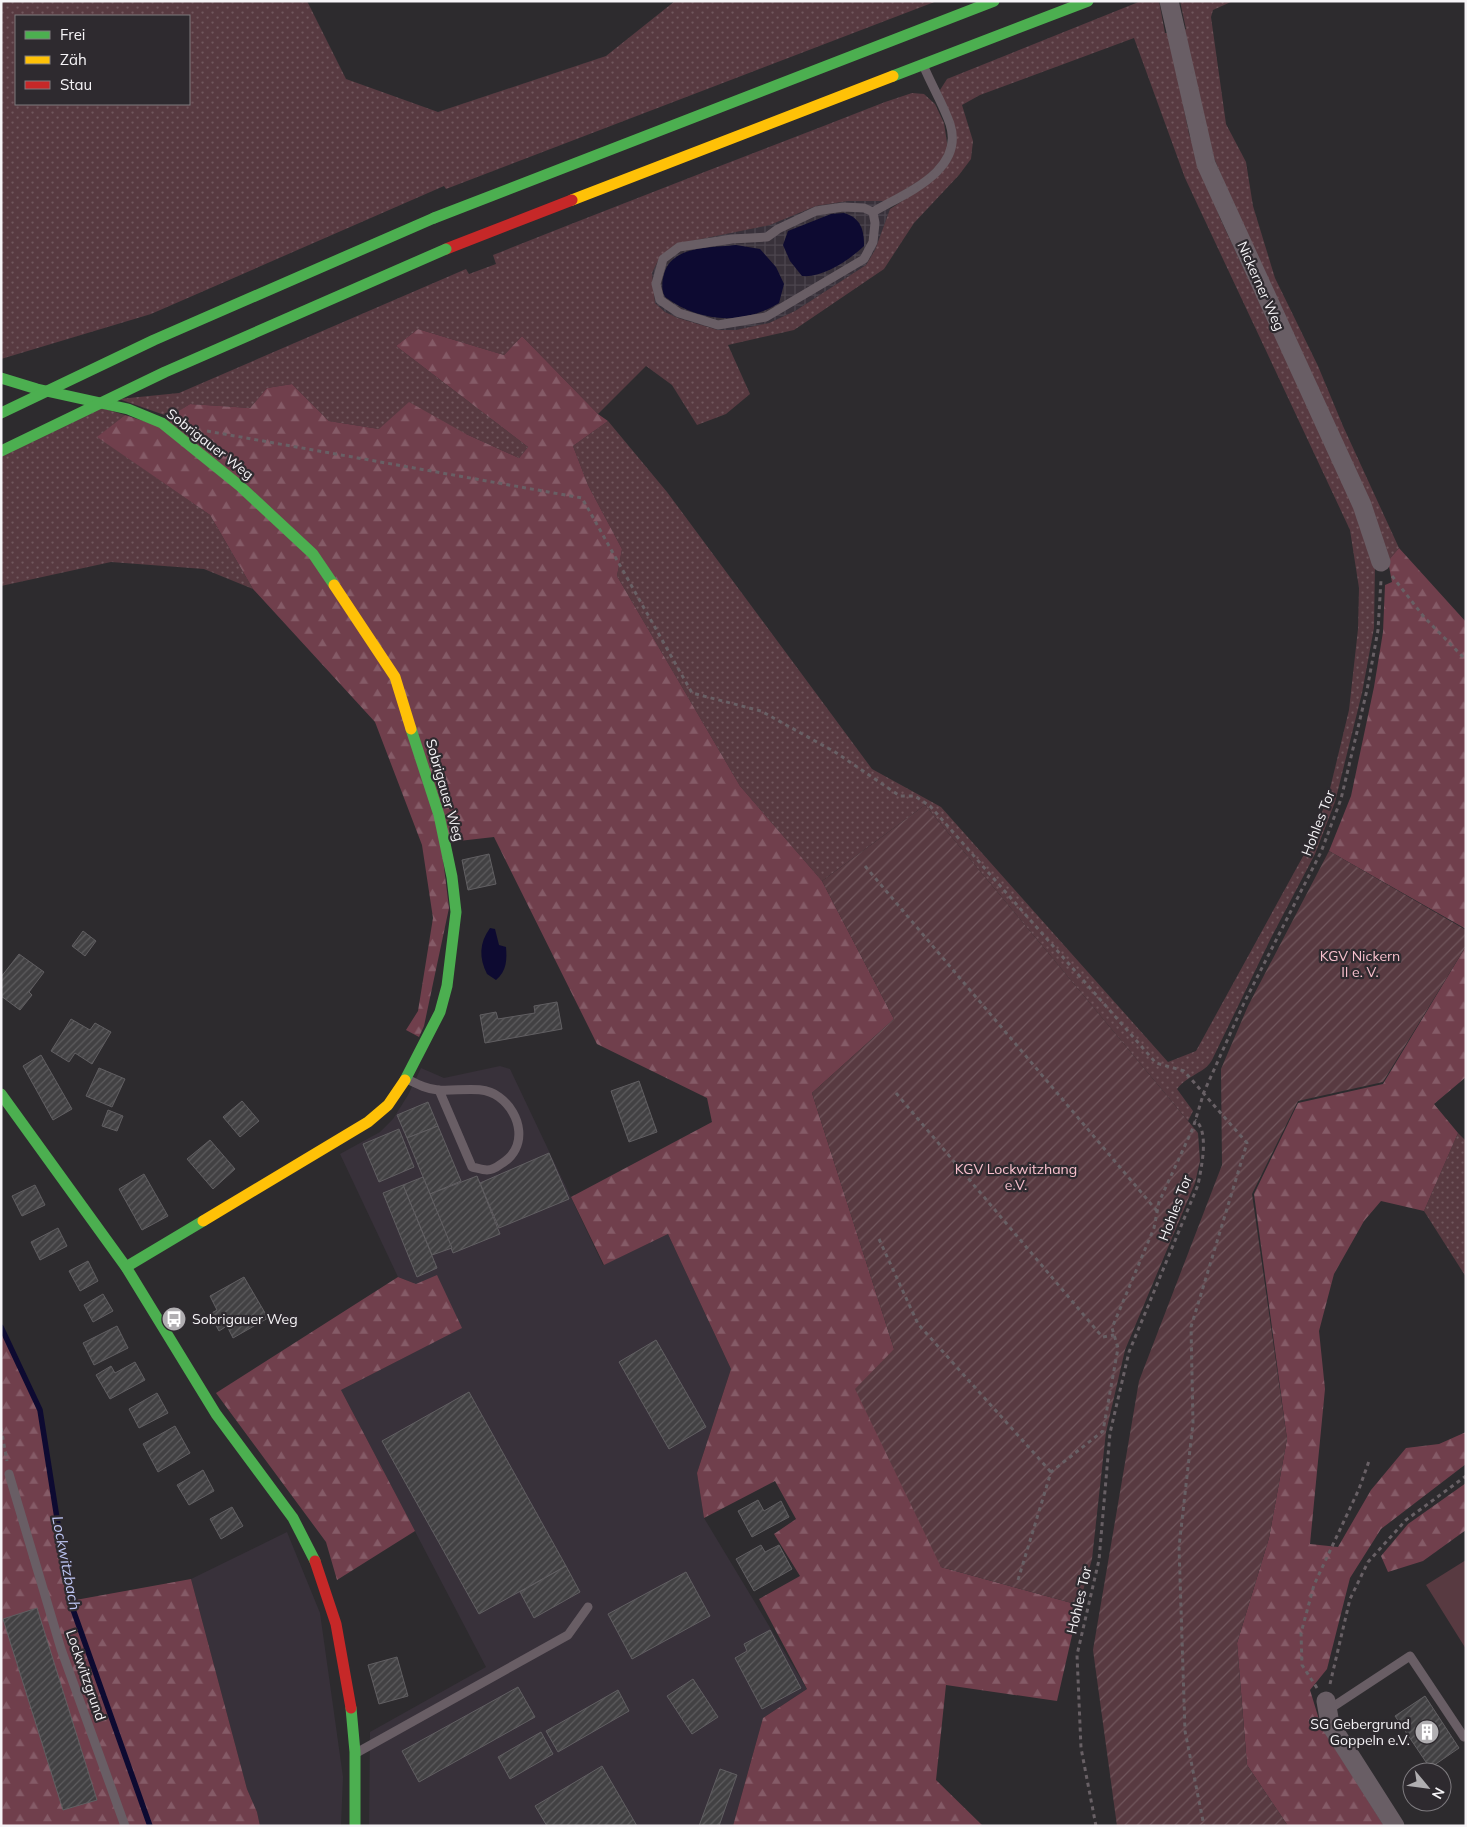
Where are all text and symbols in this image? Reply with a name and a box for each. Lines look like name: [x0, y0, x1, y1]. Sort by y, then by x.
legend: [15, 15, 190, 105]
text: Frei: [60, 25, 85, 44]
text: Zäh: [60, 50, 87, 69]
text: Stau: [60, 75, 92, 94]
street label: Nickerner Weg: [1233, 239, 1289, 333]
street label: Sobrigauer Weg: [163, 404, 257, 484]
street label: Sobrigauer Weg: [422, 737, 468, 843]
street label: Hohles Tor: [1297, 787, 1339, 858]
park label: KGV Nickern II e. V.: [1320, 947, 1400, 981]
park label: KGV Lockwitzhang e.V.: [955, 1160, 1077, 1194]
street label: Hohles Tor: [1154, 1172, 1196, 1243]
bus stop icon: Sobrigauer Weg: [161, 1306, 187, 1332]
place label: Sobrigauer Weg: [192, 1310, 298, 1328]
water label: Lockwitzbach: [48, 1514, 85, 1612]
street label: Hohles Tor: [1062, 1564, 1096, 1636]
street label: Lockwitzgrund: [62, 1627, 110, 1723]
place label: SG Gebergrund Goppeln e.V.: [1310, 1715, 1410, 1749]
building icon: SG Gebergrund Goppeln e.V.: [1414, 1719, 1440, 1745]
north arrow: [1402, 1762, 1452, 1812]
text: N: [1428, 1784, 1449, 1802]

